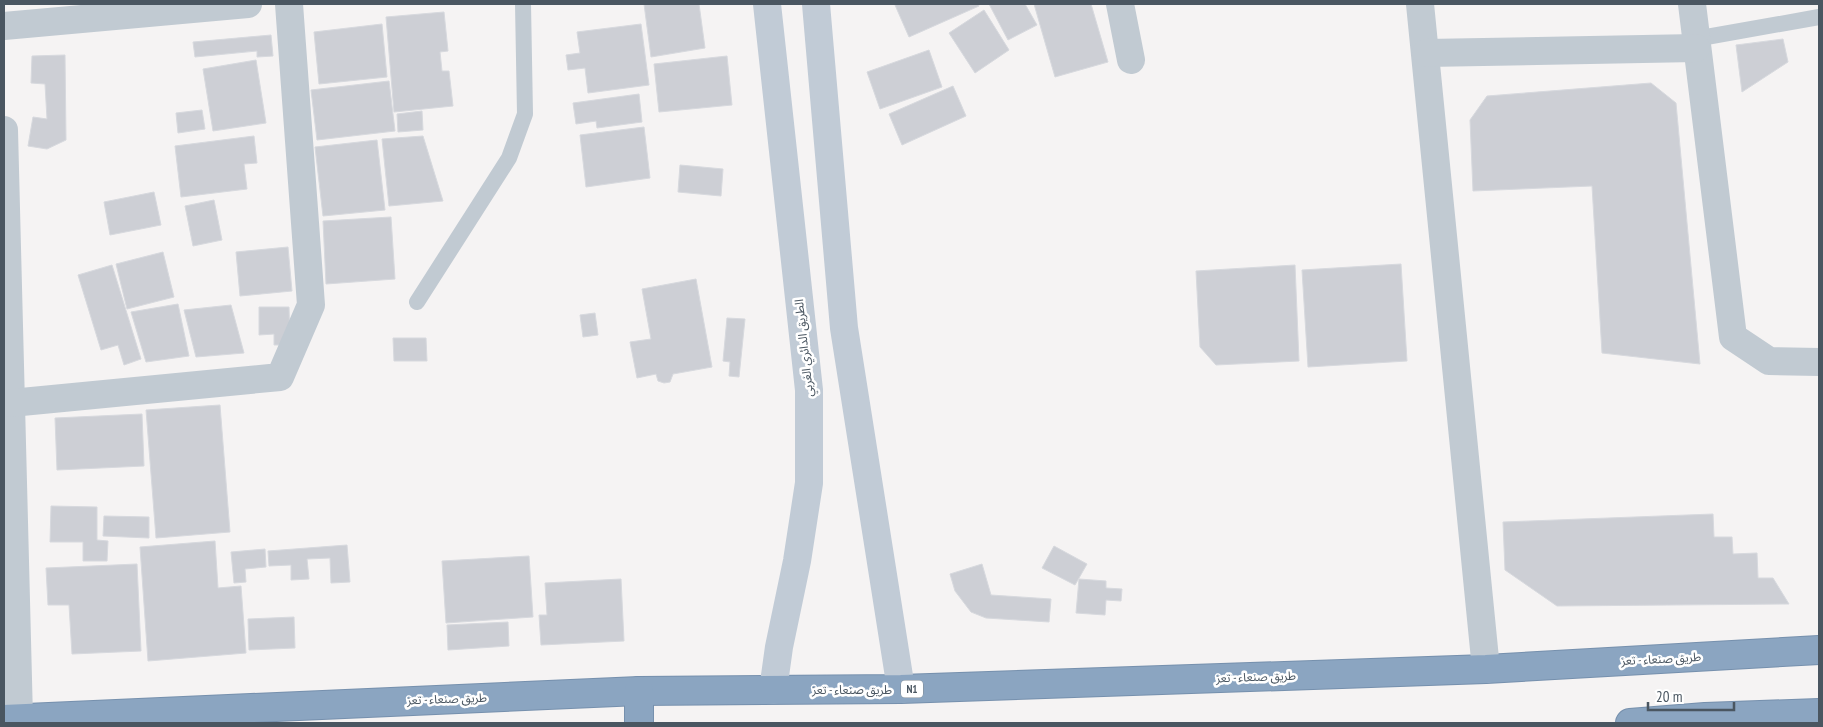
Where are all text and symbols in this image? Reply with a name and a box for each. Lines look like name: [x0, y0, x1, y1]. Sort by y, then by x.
street label: الطريق الدائري الغربي: [791, 298, 819, 398]
street label: طريق صنعاء - تعز: [1620, 649, 1701, 669]
street label: طريق صنعاء - تعز: [1215, 668, 1296, 686]
scale bar: [1648, 680, 1734, 712]
road number: N1: [901, 681, 923, 698]
street label: طريق صنعاء - تعز: [811, 682, 892, 698]
text: 20 m: [1656, 687, 1682, 706]
street label: طريق صنعاء - تعز: [406, 690, 487, 708]

